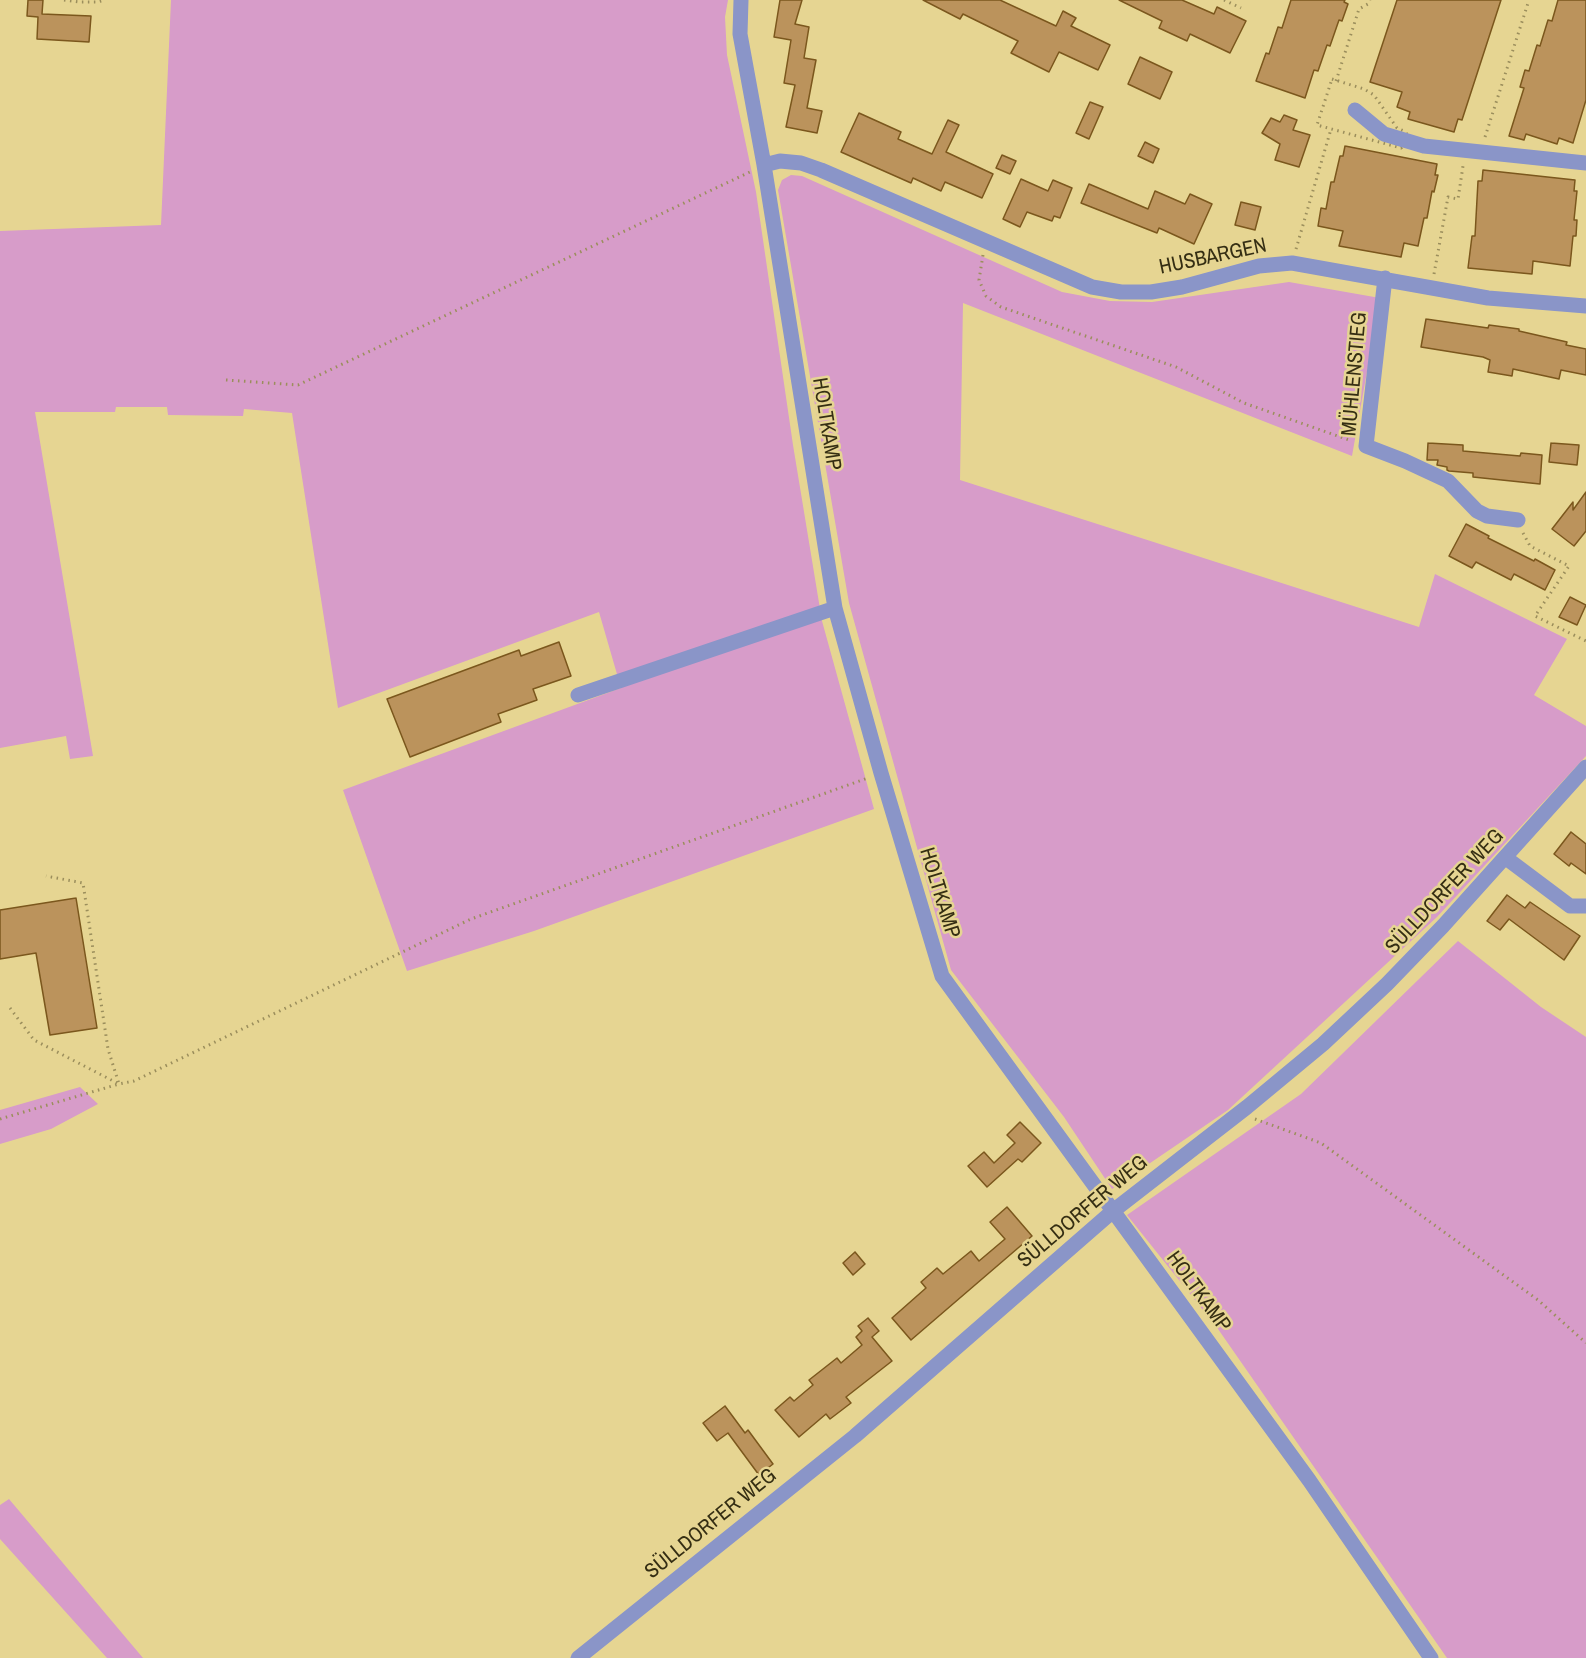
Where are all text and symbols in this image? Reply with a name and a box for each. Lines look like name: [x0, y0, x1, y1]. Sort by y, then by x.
street label: HUSBARGEN: [1157, 233, 1269, 281]
street label: MÜHLENSTIEG: [1337, 311, 1373, 437]
street label: HOLTKAMP: [806, 376, 846, 472]
street label: SÜLLDORFER WEG: [1381, 824, 1509, 960]
street label: HOLTKAMP: [913, 845, 965, 941]
street label: SÜLLDORFER WEG: [1013, 1150, 1153, 1274]
street label: HOLTKAMP: [1160, 1247, 1236, 1337]
street label: SÜLLDORFER WEG: [640, 1463, 782, 1585]

